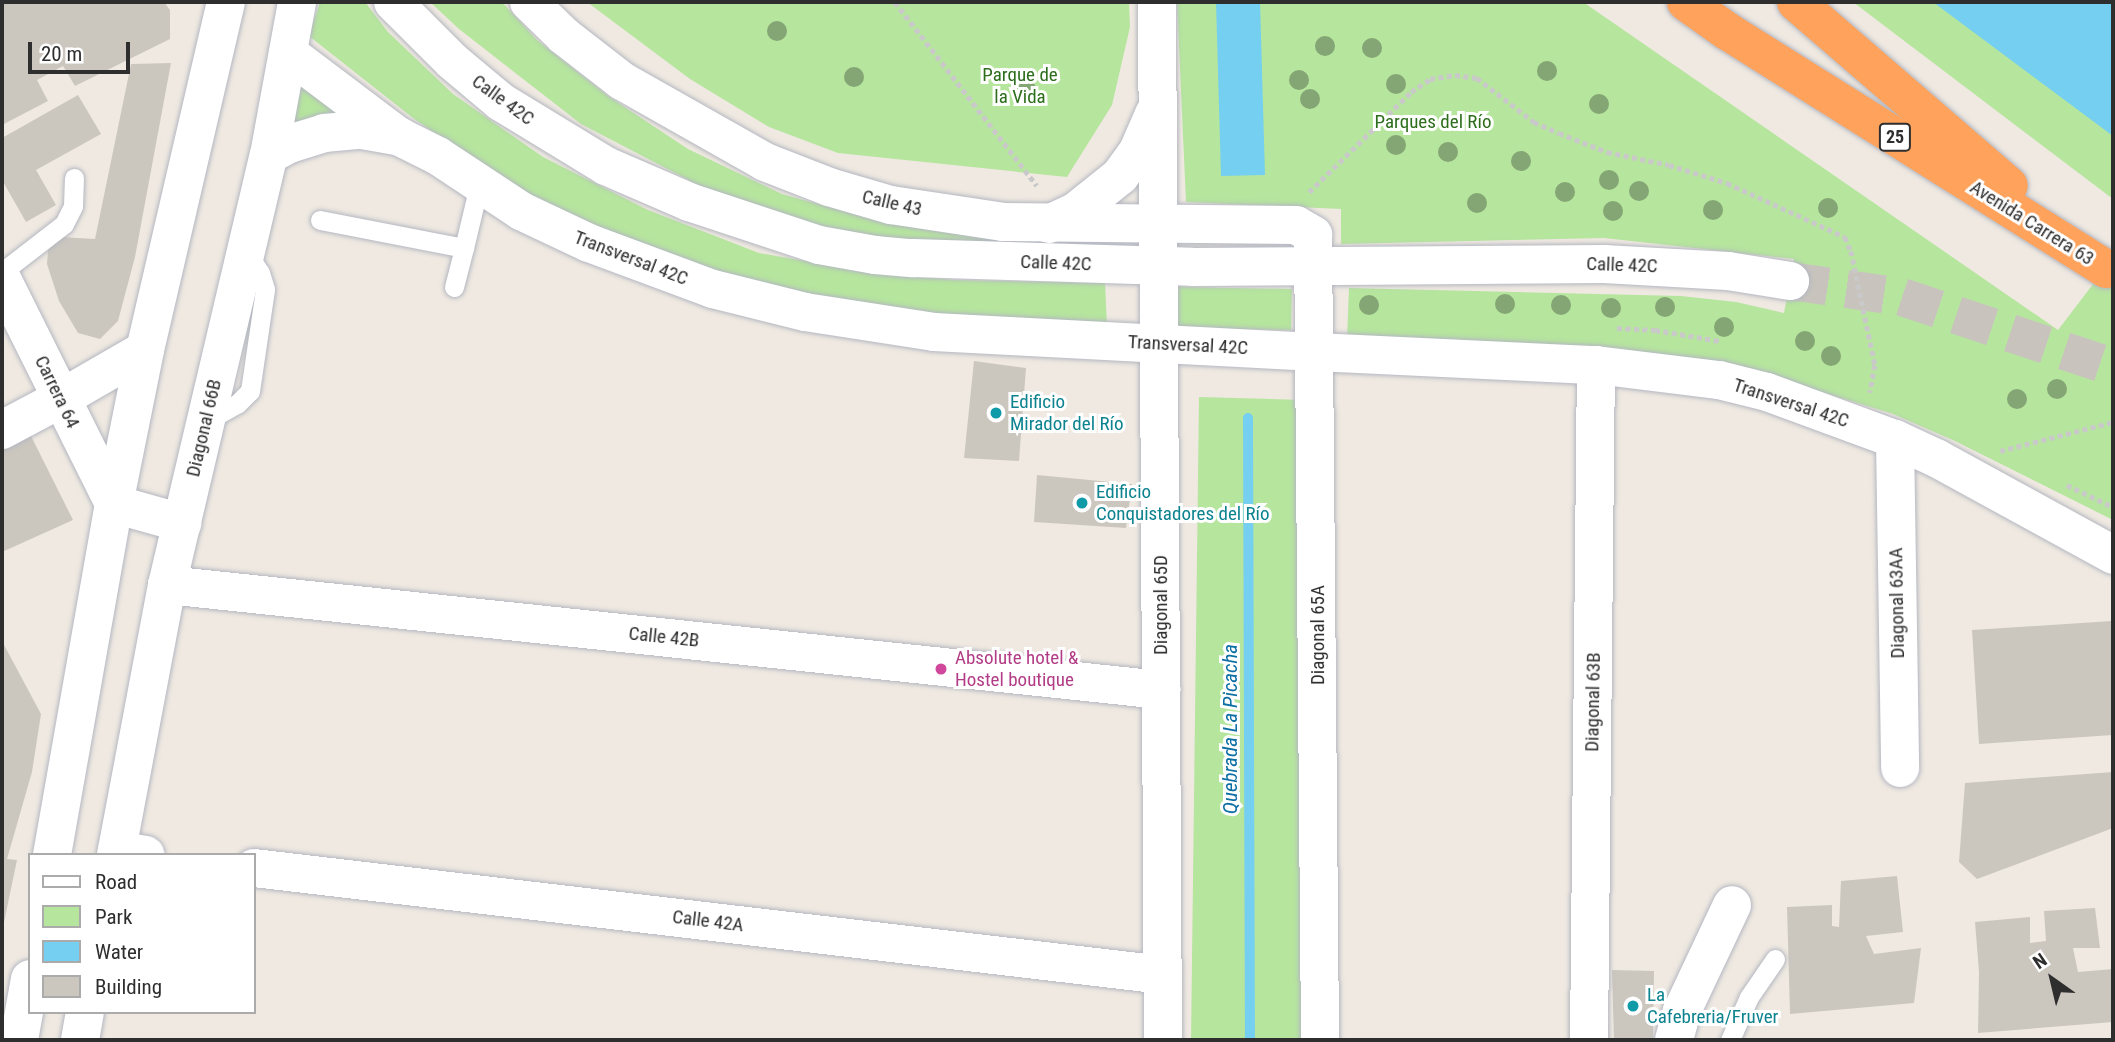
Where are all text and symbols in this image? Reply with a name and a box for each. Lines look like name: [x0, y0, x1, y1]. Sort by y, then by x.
scale bar: [32, 28, 133, 72]
text: 20 m: [41, 42, 82, 66]
park label: Parque de la Vida: [982, 64, 1058, 108]
street label: Calle 42C: [467, 70, 539, 130]
park label: Parques del Río: [1375, 111, 1491, 133]
road number: 25: [1878, 122, 1912, 152]
street label: Avenida Carrera 63: [1966, 176, 2098, 270]
street label: Calle 43: [860, 185, 924, 221]
street label: Transversal 42C: [571, 226, 691, 290]
street label: Calle 42C: [1020, 250, 1092, 276]
street label: Calle 42C: [1586, 252, 1658, 278]
street label: Transversal 42C: [1127, 330, 1249, 360]
street label: Carrera 64: [30, 352, 84, 432]
street label: Transversal 42C: [1730, 374, 1852, 432]
street label: Diagonal 66B: [182, 377, 226, 479]
place label: Edificio Mirador del Río: [1010, 391, 1123, 435]
marker: Edificio Mirador del Río: [988, 405, 1004, 421]
place label: Edificio Conquistadores del Río: [1096, 481, 1270, 525]
marker: Edificio Conquistadores del Río: [1074, 495, 1090, 511]
street label: Diagonal 63AA: [1885, 547, 1909, 659]
street label: Diagonal 65D: [1150, 555, 1172, 655]
street label: Diagonal 65A: [1307, 585, 1329, 685]
street label: Calle 42B: [628, 622, 700, 652]
water label: Quebrada La Picacha: [1217, 644, 1243, 814]
place label: Absolute hotel & Hostel boutique: [955, 647, 1078, 691]
street label: Diagonal 63B: [1581, 652, 1605, 752]
marker: Absolute hotel & Hostel boutique: [933, 661, 949, 677]
legend: [28, 853, 256, 1014]
text: Road: [95, 870, 137, 894]
text: Park: [95, 905, 132, 929]
street label: Calle 42A: [671, 905, 745, 937]
text: Water: [95, 940, 143, 964]
north arrow: [2017, 944, 2087, 1014]
text: N: [2029, 948, 2051, 974]
text: Building: [95, 975, 162, 999]
place label: La Cafebreria/Fruver: [1647, 984, 1778, 1028]
marker: La Cafebreria/Fruver: [1625, 998, 1641, 1014]

